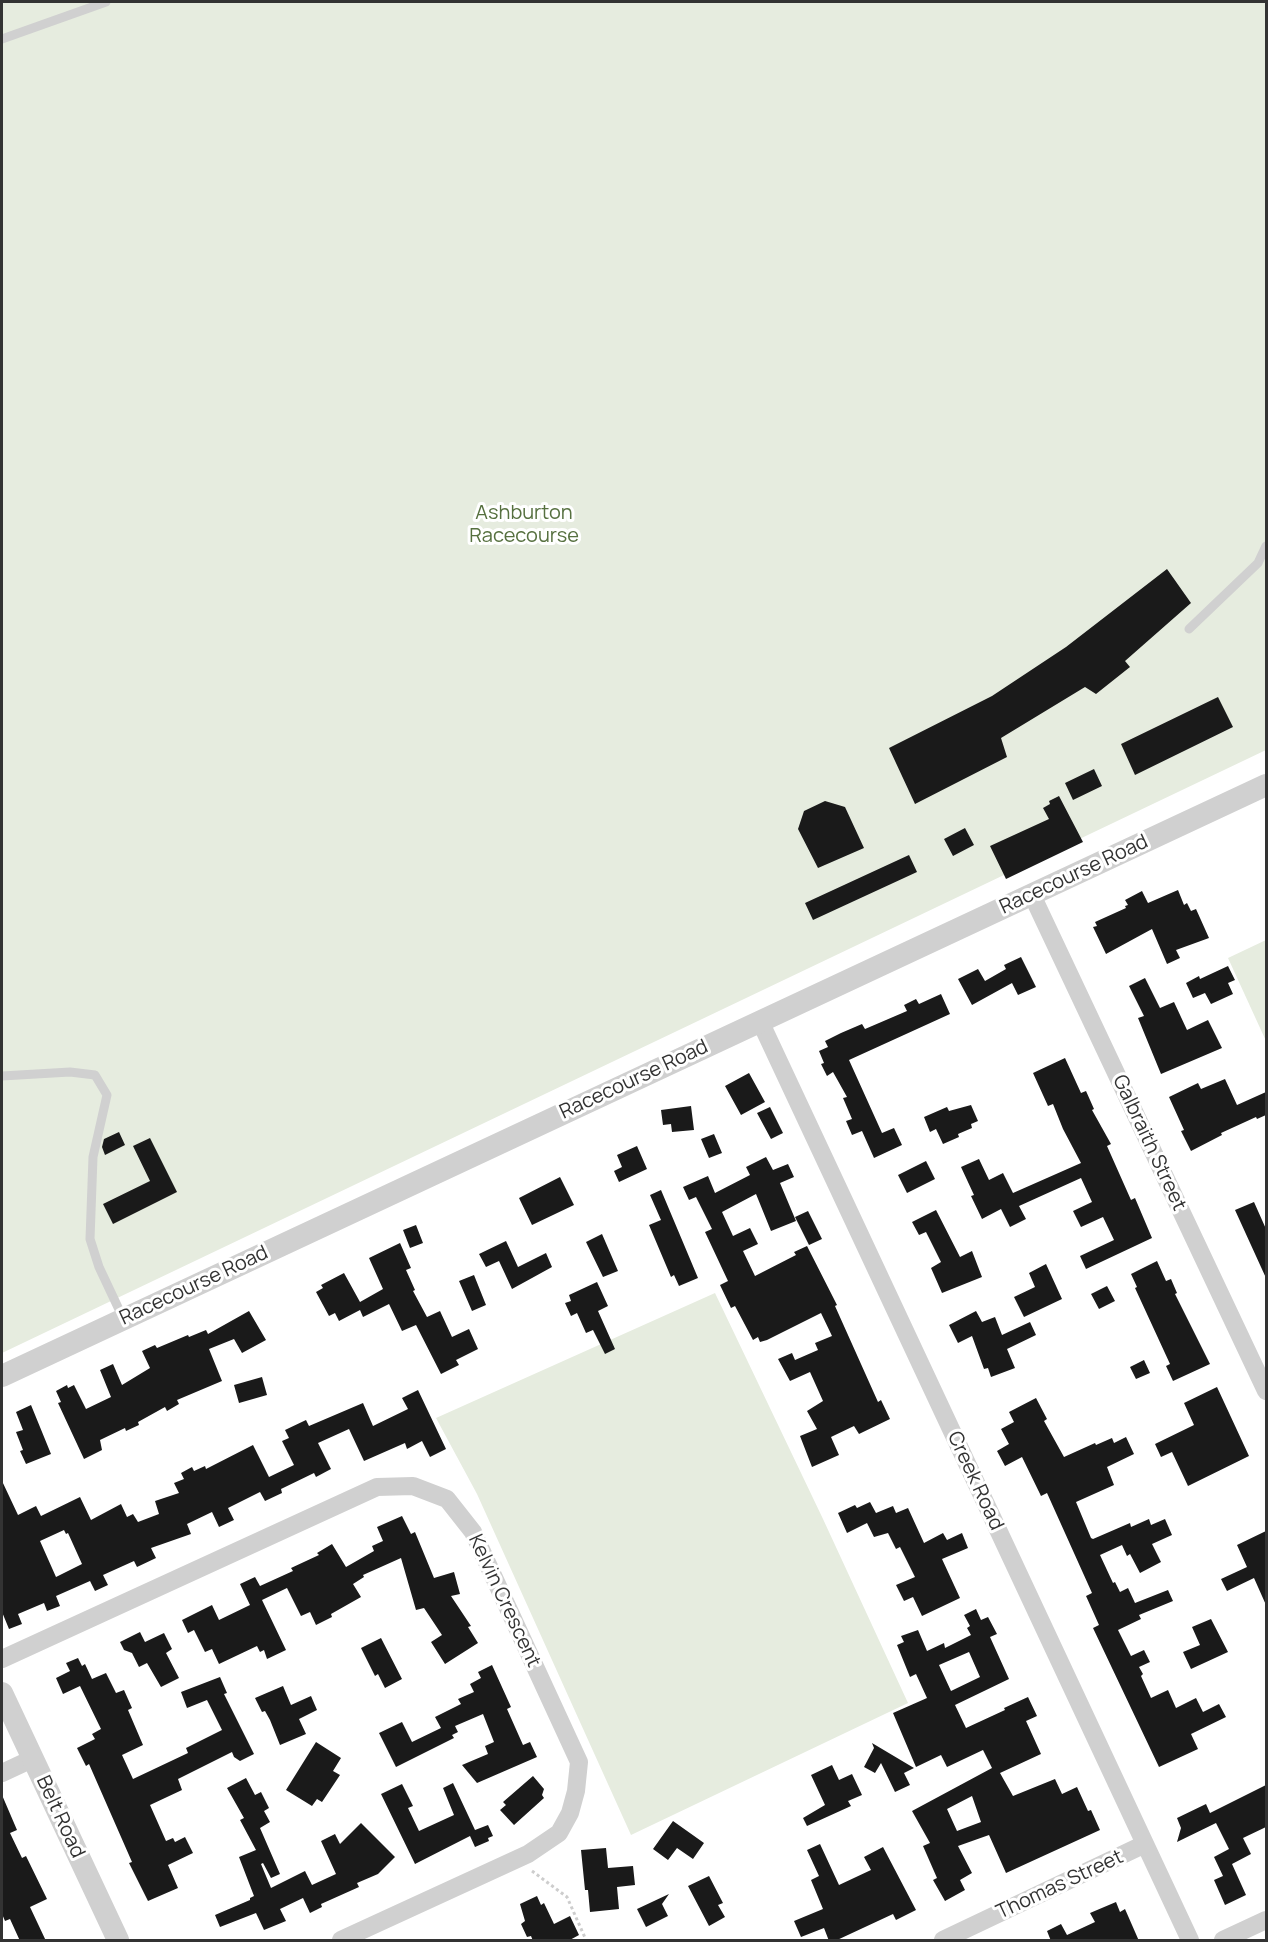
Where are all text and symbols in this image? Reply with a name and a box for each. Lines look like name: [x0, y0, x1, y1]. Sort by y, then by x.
park label: Ashburton Racecourse: [469, 501, 579, 548]
street label: Racecourse Road: [996, 830, 1152, 920]
street label: Racecourse Road: [556, 1035, 712, 1125]
street label: Galbraith Street: [1107, 1071, 1191, 1215]
street label: Racecourse Road: [116, 1241, 272, 1331]
street label: Creek Road: [942, 1428, 1008, 1534]
street label: Kelvin Crescent: [463, 1531, 545, 1671]
street label: Belt Road: [31, 1772, 89, 1862]
street label: Thomas Street: [993, 1845, 1127, 1925]

